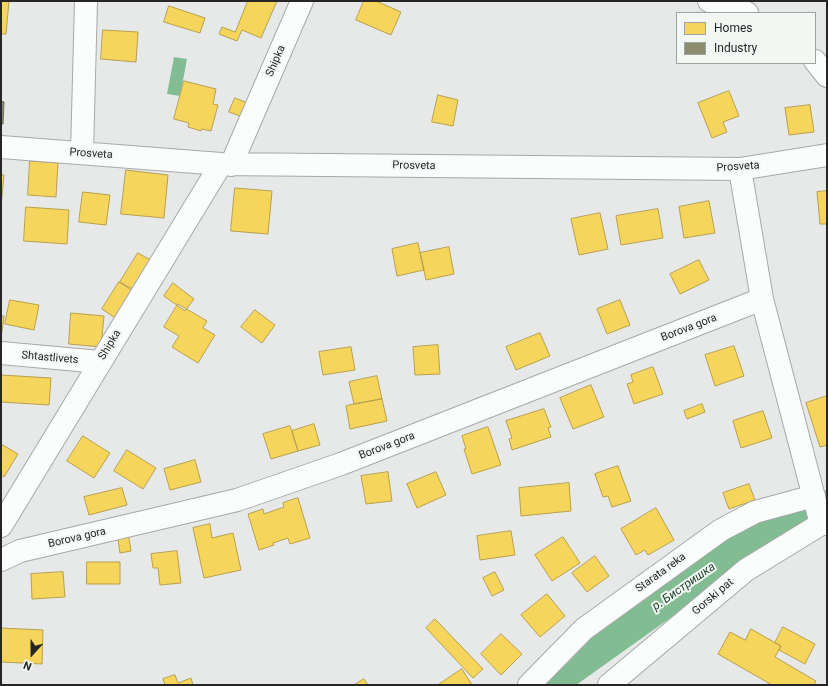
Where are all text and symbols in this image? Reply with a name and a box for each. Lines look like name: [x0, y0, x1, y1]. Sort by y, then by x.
legend: [676, 12, 816, 64]
text: Homes: [714, 21, 752, 35]
text: Industry: [714, 41, 757, 55]
street label: Shipka: [263, 43, 289, 79]
street label: Prosveta: [69, 146, 113, 162]
street label: Prosveta: [392, 159, 436, 173]
street label: Prosveta: [716, 159, 760, 175]
street label: Borova gora: [659, 311, 719, 345]
street label: Shipka: [96, 327, 124, 363]
street label: Shtastlivets: [21, 349, 79, 367]
street label: Borova gora: [357, 429, 417, 463]
street label: Borova gora: [47, 525, 107, 551]
street label: Starata reka: [633, 550, 689, 596]
water label: р. Бистришка: [650, 560, 718, 614]
street label: Gorski pat: [690, 576, 736, 618]
north arrow: [12, 634, 52, 674]
text: N: [22, 658, 33, 673]

